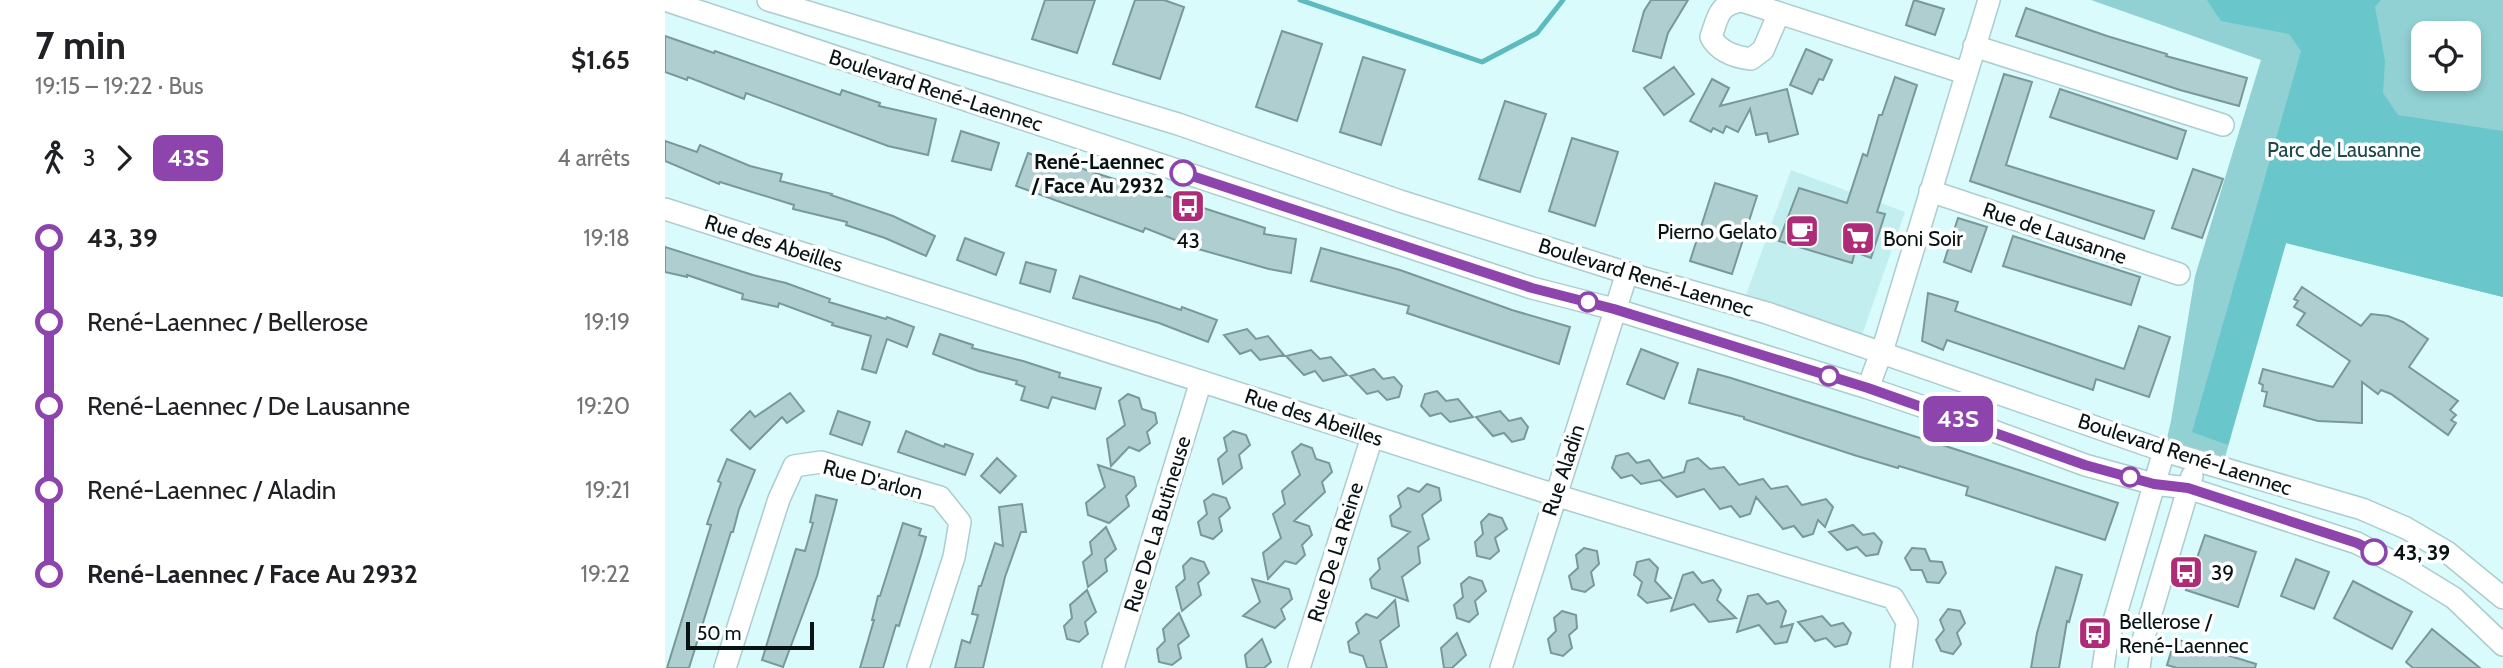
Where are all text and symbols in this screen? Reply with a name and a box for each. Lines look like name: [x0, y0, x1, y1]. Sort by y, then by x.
map controls: [2411, 21, 2481, 91]
button: locate: [2411, 21, 2481, 91]
text: 7 min: [35, 22, 126, 69]
text: $1.65: [571, 44, 630, 76]
street label: Boulevard René-Laennec: [826, 44, 1046, 136]
text: 19:15 – 19:22 · Bus: [35, 72, 204, 100]
park label: Parc de Lausanne: [2267, 137, 2421, 162]
icon: walk: [35, 139, 73, 177]
icon: forward: [105, 139, 143, 177]
text: 43S: [167, 143, 209, 172]
text: 3: [83, 144, 95, 172]
text: 4 arrêts: [557, 144, 630, 172]
place label: René-Laennec / Face Au 2932: [1031, 149, 1164, 198]
marker: René-Laennec / Face Au 2932: [1170, 160, 1196, 186]
bus stop icon: 43: [1169, 187, 1207, 225]
street label: Rue de Lausanne: [1980, 197, 2131, 269]
street label: Rue des Abeilles: [702, 209, 847, 277]
cafe icon: Pierno Gelato: [1783, 212, 1821, 250]
place label: Pierno Gelato: [1657, 219, 1777, 244]
supermarket icon: Boni Soir: [1839, 219, 1877, 257]
text: 43, 39: [87, 222, 158, 254]
text: 19:18: [583, 224, 630, 252]
place label: Boni Soir: [1883, 226, 1963, 251]
place label: 43: [1176, 228, 1200, 253]
street label: Boulevard René-Laennec: [1536, 232, 1756, 322]
unlabelled marker: [1578, 292, 1598, 312]
text: René-Laennec / Bellerose: [87, 306, 368, 338]
text: 19:19: [584, 308, 630, 336]
unlabelled marker: [1819, 366, 1839, 386]
street label: Rue des Abeilles: [1242, 383, 1387, 451]
text: René-Laennec / De Lausanne: [87, 390, 410, 422]
text: 19:20: [577, 392, 630, 420]
line badge: 43S: [1918, 396, 1998, 442]
text: 43S: [1937, 404, 1979, 433]
street label: Boulevard René-Laennec: [2075, 408, 2295, 500]
street label: Rue Aladin: [1536, 421, 1590, 519]
street label: Rue De La Butineuse: [1118, 433, 1196, 615]
street label: Rue D'arlon: [820, 454, 926, 504]
unlabelled marker: [2120, 467, 2140, 487]
text: René-Laennec / Aladin: [87, 474, 336, 506]
text: 19:21: [585, 476, 630, 504]
street label: Rue De La Reine: [1302, 479, 1368, 625]
marker: 43, 39: [2361, 539, 2387, 565]
place label: 43, 39: [2393, 540, 2450, 565]
bus stop icon: 39: [2167, 553, 2205, 591]
text: René-Laennec / Face Au 2932: [87, 558, 418, 590]
text: 19:22: [581, 560, 630, 588]
place label: 39: [2211, 560, 2234, 585]
place label: Bellerose / René-Laennec: [2119, 609, 2249, 658]
bus stop icon: Bellerose / René-Laennec: [2076, 614, 2114, 652]
scale bar: [686, 619, 814, 651]
text: 50 m: [697, 622, 741, 645]

